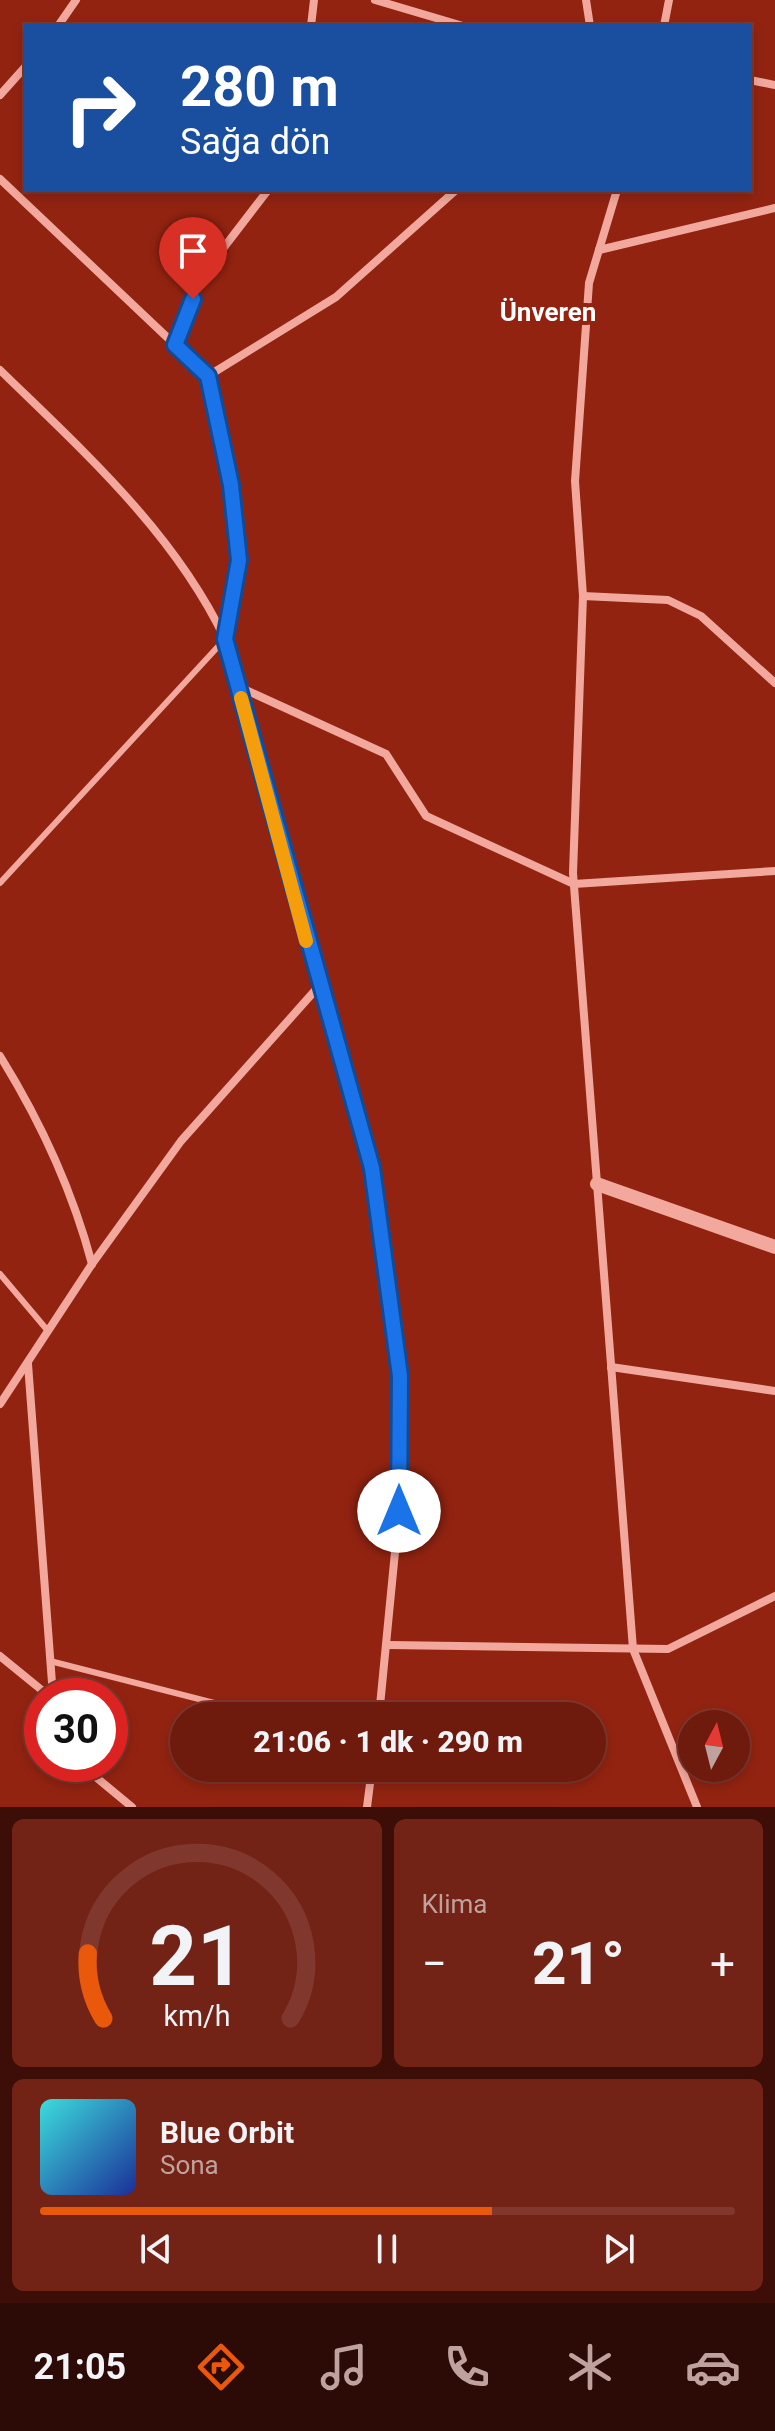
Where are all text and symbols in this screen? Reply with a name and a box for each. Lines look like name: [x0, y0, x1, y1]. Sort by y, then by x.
text: 280 m: [180, 54, 339, 120]
icon: right: [48, 56, 152, 160]
text: Sağa dön: [180, 121, 330, 163]
pin: [159, 217, 227, 299]
icon: arrive: [171, 229, 215, 273]
district label: Ünveren: [500, 297, 596, 327]
position arrow: [357, 1469, 441, 1553]
speed limit sign: 30: [24, 1678, 128, 1782]
north arrow: [678, 1710, 750, 1782]
map controls: [678, 1710, 750, 1782]
text: 21:06 · 1 dk · 290 m: [253, 1724, 523, 1759]
text: Klima: [422, 1889, 487, 1919]
text: 21: [149, 1908, 244, 2005]
text: 21°: [532, 1928, 625, 1999]
text: −: [422, 1938, 447, 1990]
text: +: [710, 1938, 735, 1990]
text: km/h: [163, 1999, 230, 2033]
text: Blue Orbit: [160, 2115, 294, 2150]
text: Sona: [160, 2150, 219, 2180]
icon: previous: [134, 2227, 178, 2271]
icon: pause: [365, 2227, 409, 2271]
icon: next: [597, 2227, 641, 2271]
icon: directions: [193, 2339, 249, 2395]
icon: music: [316, 2339, 372, 2395]
icon: phone: [439, 2339, 495, 2395]
icon: climate: [562, 2339, 618, 2395]
icon: car: [685, 2339, 741, 2395]
text: 21:05: [34, 2346, 126, 2388]

